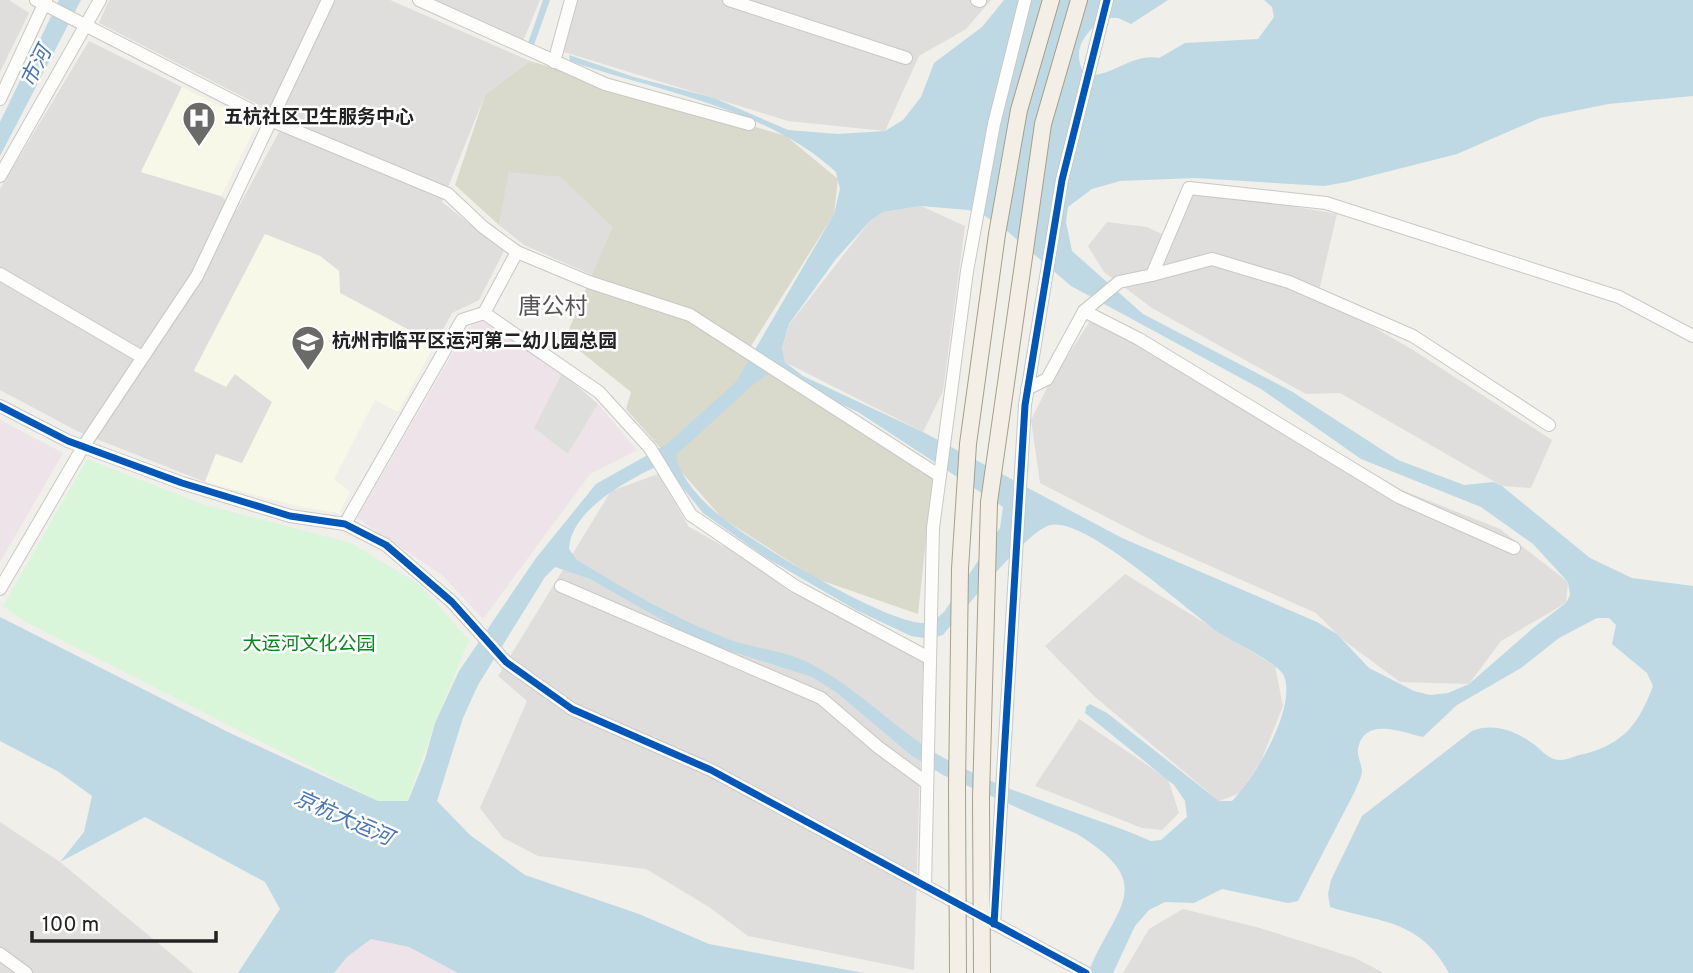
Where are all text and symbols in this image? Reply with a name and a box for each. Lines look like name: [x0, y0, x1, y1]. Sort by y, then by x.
water label: 市河: [15, 39, 60, 92]
hospital icon: 五杭社区卫生服务中心: [180, 99, 218, 148]
place label: 五杭社区卫生服务中心: [224, 106, 414, 130]
district label: 唐公村: [519, 294, 588, 323]
school or university icon: 杭州市临平区运河第二幼儿园总园: [289, 323, 327, 372]
place label: 杭州市临平区运河第二幼儿园总园: [332, 330, 617, 354]
park label: 大运河文化公园: [242, 633, 376, 657]
water label: 京杭大运河: [290, 785, 400, 854]
scale bar: [32, 900, 215, 944]
text: 100 m: [42, 912, 99, 939]

